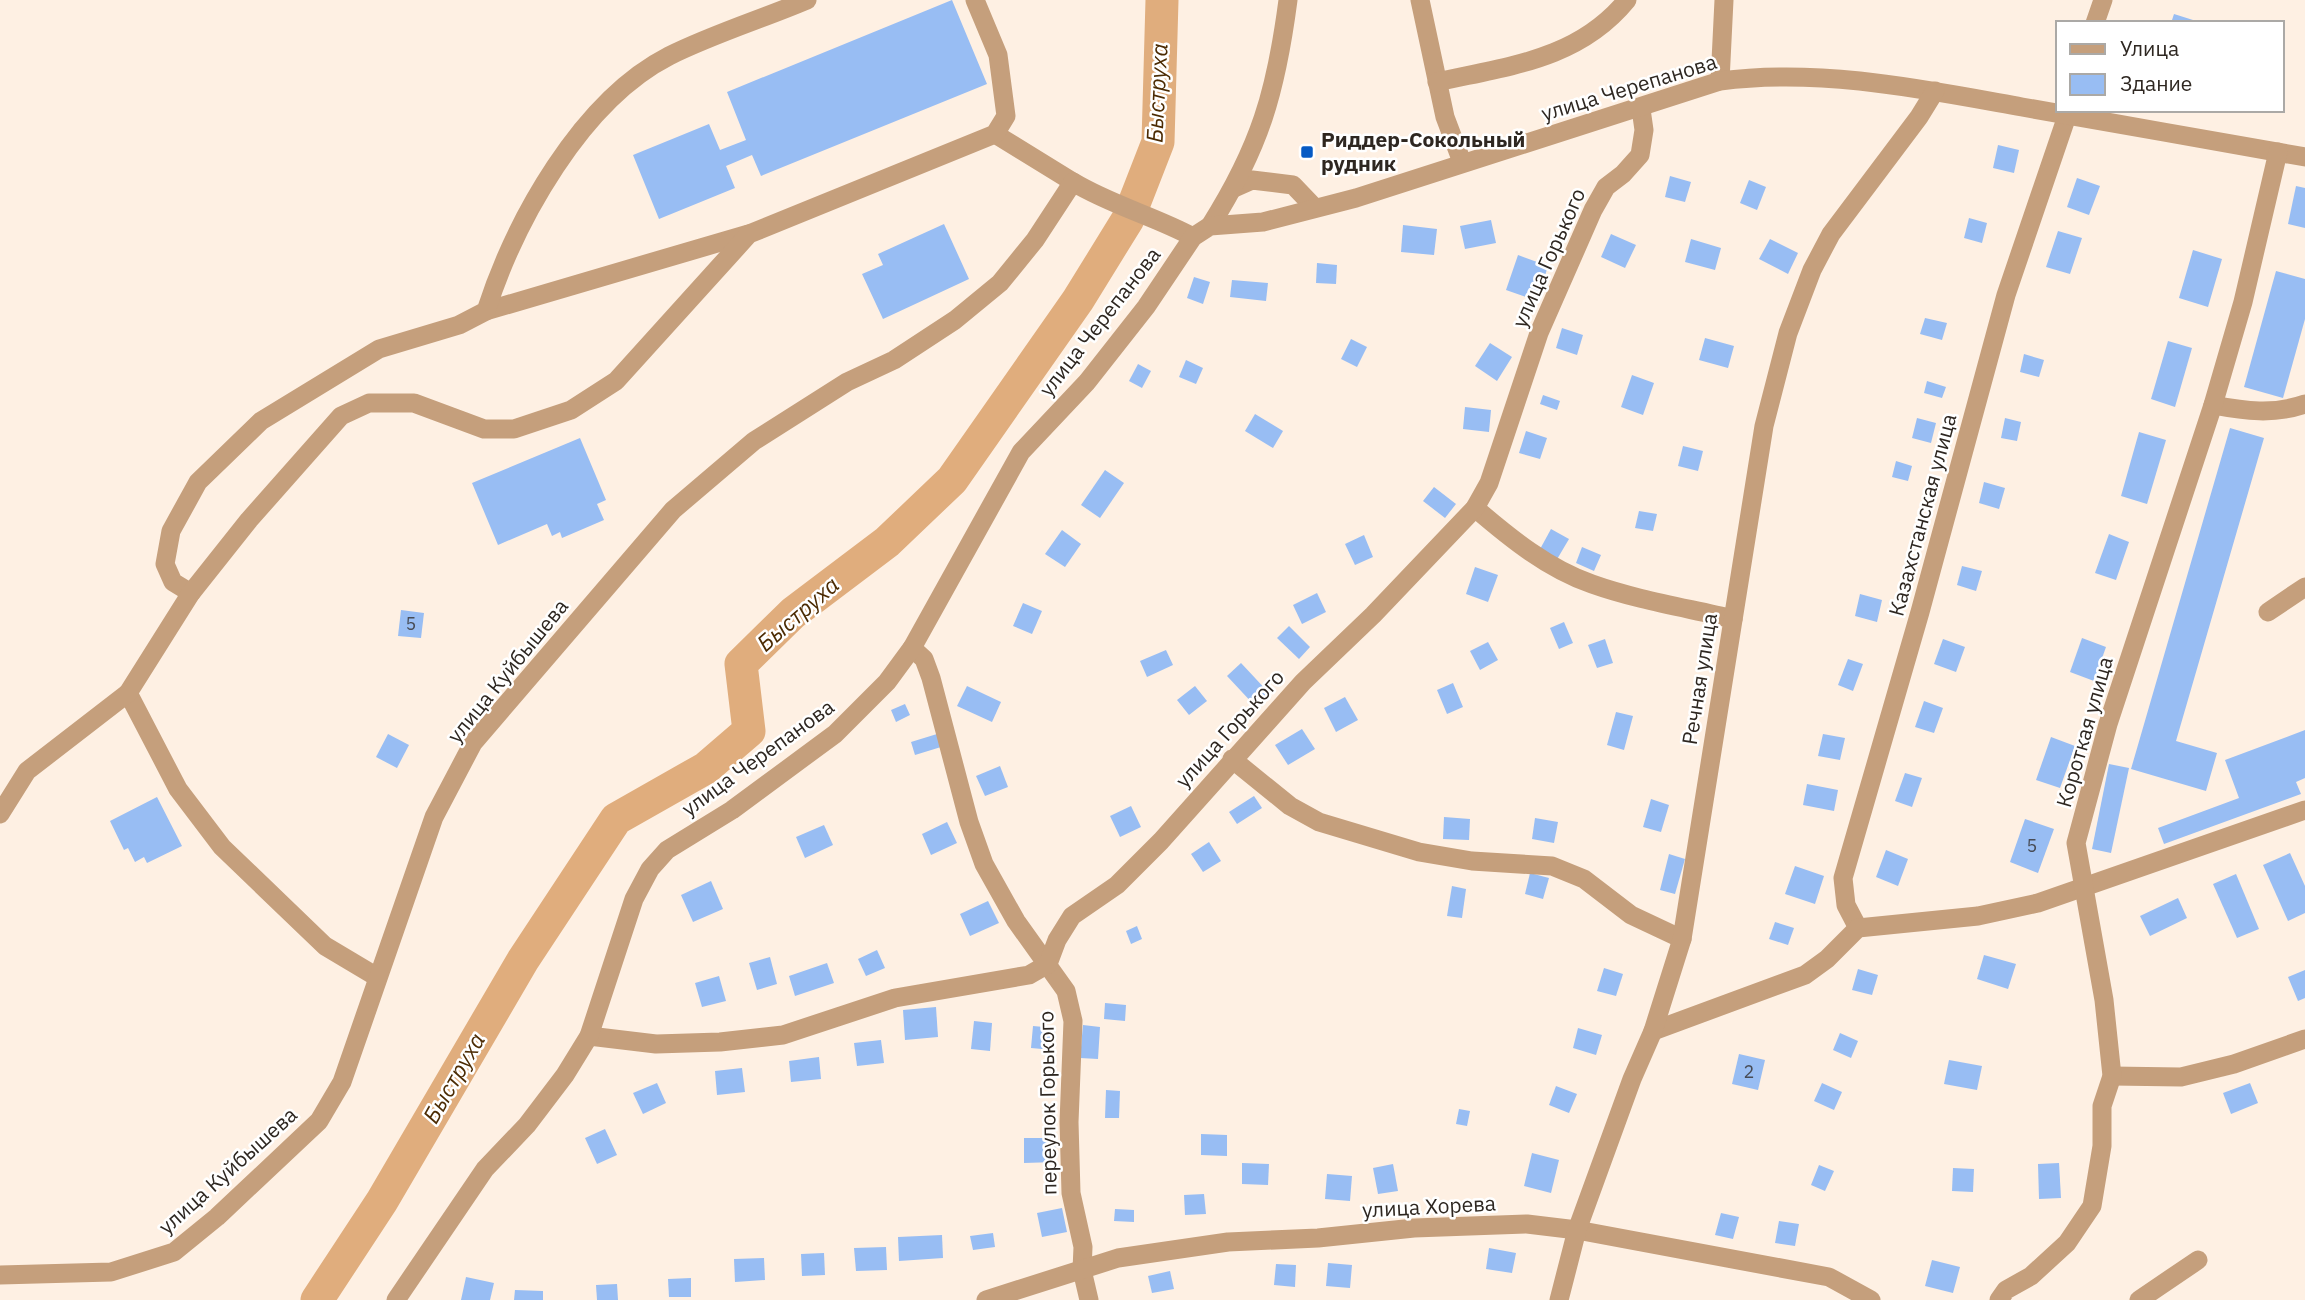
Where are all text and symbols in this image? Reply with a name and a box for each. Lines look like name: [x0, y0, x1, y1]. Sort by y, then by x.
legend: [2056, 21, 2284, 112]
text: Улица: [2120, 34, 2179, 62]
water label: Быструха: [1138, 42, 1174, 144]
street label: улица Черепанова: [1538, 47, 1720, 127]
text: Здание: [2120, 69, 2192, 97]
place label: Риддер-Сокольный рудник: [1321, 125, 1525, 177]
marker: Риддер-Сокольный рудник: [1299, 144, 1315, 160]
street label: улица Горького: [1505, 183, 1591, 332]
street label: улица Черепанова: [1032, 241, 1166, 402]
street label: Казахстанская улица: [1882, 410, 1963, 619]
water label: Быструха: [750, 569, 845, 657]
street label: улица Куйбышева: [440, 593, 574, 748]
street label: Речная улица: [1675, 611, 1723, 747]
house number: 5: [406, 612, 416, 635]
street label: Короткая улица: [2049, 653, 2119, 810]
street label: улица Горького: [1169, 663, 1290, 793]
street label: улица Черепанова: [676, 692, 839, 822]
house number: 5: [2027, 834, 2037, 857]
street label: переулок Горького: [1031, 1011, 1063, 1195]
water label: Быструха: [415, 1027, 491, 1128]
house number: 2: [1744, 1060, 1754, 1083]
street label: улица Куйбышева: [152, 1100, 303, 1240]
street label: улица Хорева: [1361, 1189, 1497, 1223]

